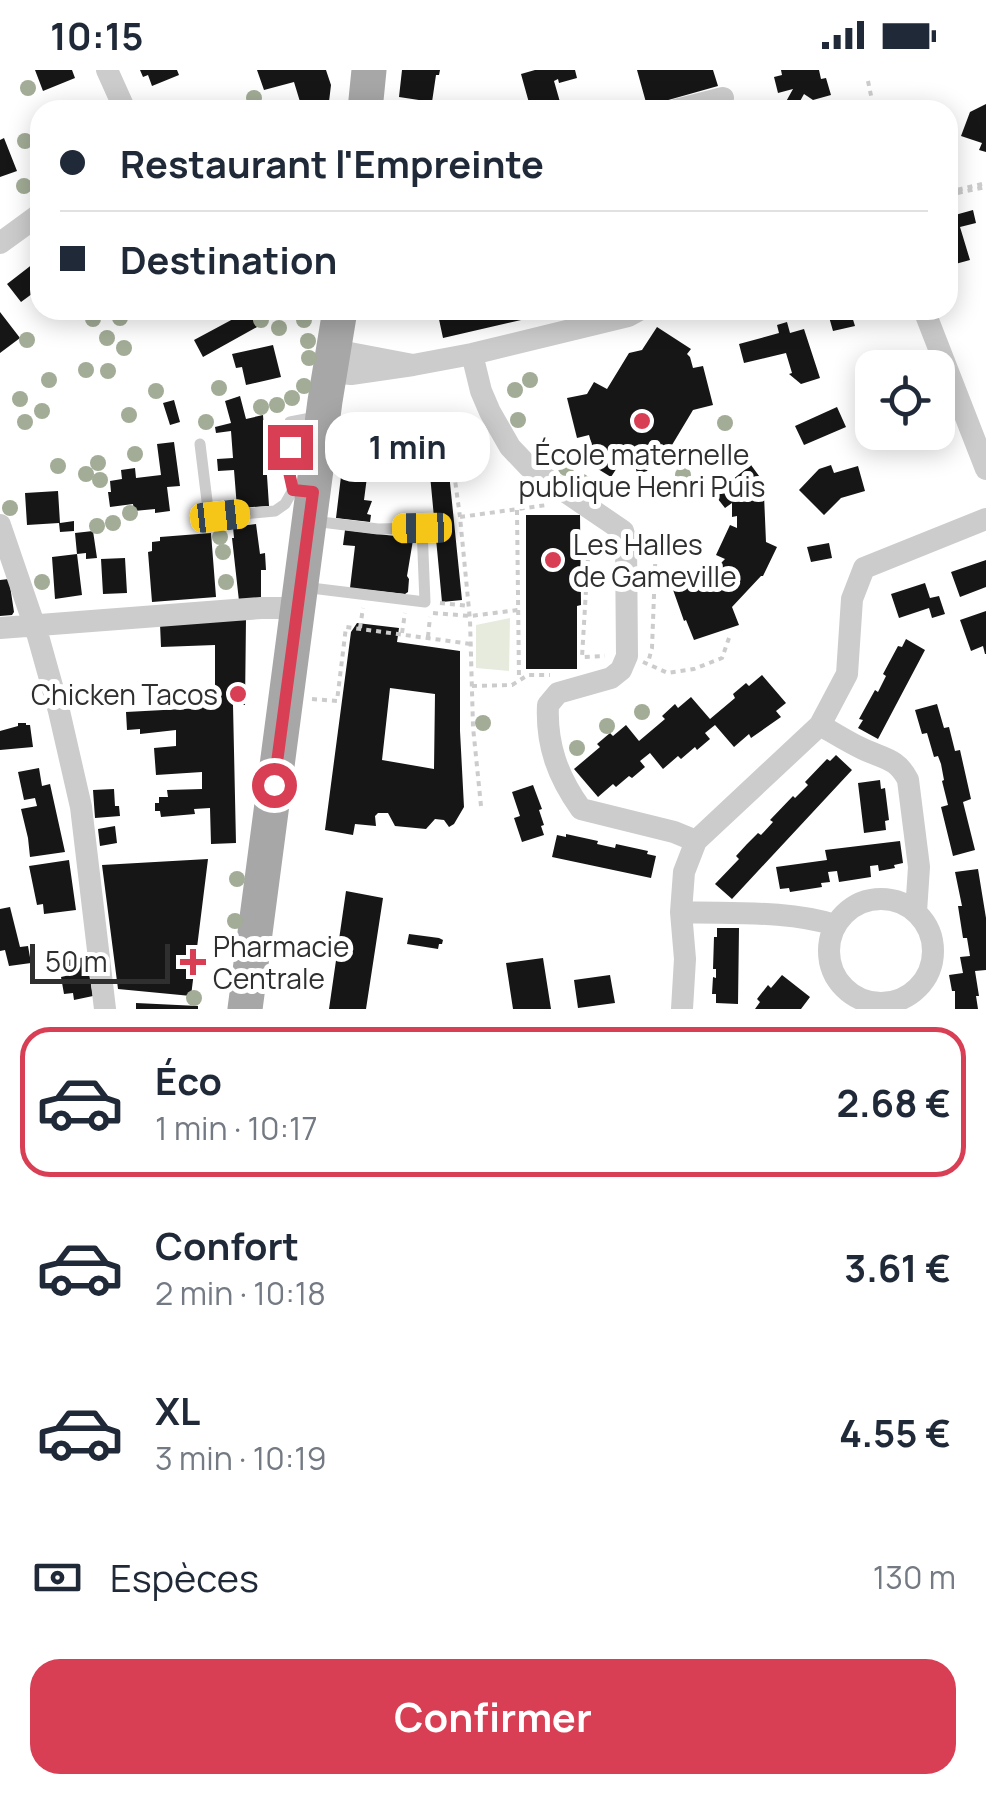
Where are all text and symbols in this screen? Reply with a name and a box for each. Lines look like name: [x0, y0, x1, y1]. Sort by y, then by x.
text: 10:15: [50, 9, 144, 61]
text: Restaurant l'Empreinte: [120, 137, 544, 189]
text: Destination: [120, 233, 337, 285]
map controls: [855, 350, 955, 450]
button: locate: [855, 350, 955, 450]
marker: École maternelle publique Henri Puis: [631, 410, 653, 432]
callout: 1 min: [325, 412, 490, 482]
route end: [268, 425, 313, 470]
text: 1 min: [368, 425, 447, 469]
place label: École maternelle publique Henri Puis: [519, 435, 765, 505]
car: [189, 498, 251, 534]
car: [392, 512, 452, 544]
place label: Les Halles de Gameville: [573, 525, 737, 595]
marker: Les Halles de Gameville: [542, 549, 564, 571]
place label: Chicken Tacos: [31, 675, 218, 713]
marker: Chicken Tacos: [227, 683, 249, 705]
route start: [252, 763, 297, 808]
place label: Pharmacie Centrale: [213, 927, 349, 997]
scale bar: [30, 939, 170, 984]
text: 50 m: [45, 942, 108, 980]
marker: Pharmacie Centrale: [182, 951, 204, 973]
text: Éco: [155, 1054, 222, 1106]
icon: car: [35, 1057, 125, 1147]
text: 2.68 €: [836, 1076, 951, 1128]
text: 1 min · 10:17: [155, 1106, 318, 1150]
text: Confort: [155, 1219, 299, 1271]
icon: car: [35, 1222, 125, 1312]
text: 3.61 €: [844, 1241, 951, 1293]
text: 2 min · 10:18: [155, 1271, 326, 1315]
text: XL: [155, 1384, 200, 1436]
icon: car: [35, 1387, 125, 1477]
text: 4.55 €: [839, 1406, 951, 1458]
text: 3 min · 10:19: [155, 1436, 327, 1480]
icon: cash: [30, 1550, 85, 1605]
text: Espèces: [110, 1551, 259, 1603]
text: 130 m: [873, 1555, 956, 1599]
button: Confirmer: [30, 1659, 956, 1774]

